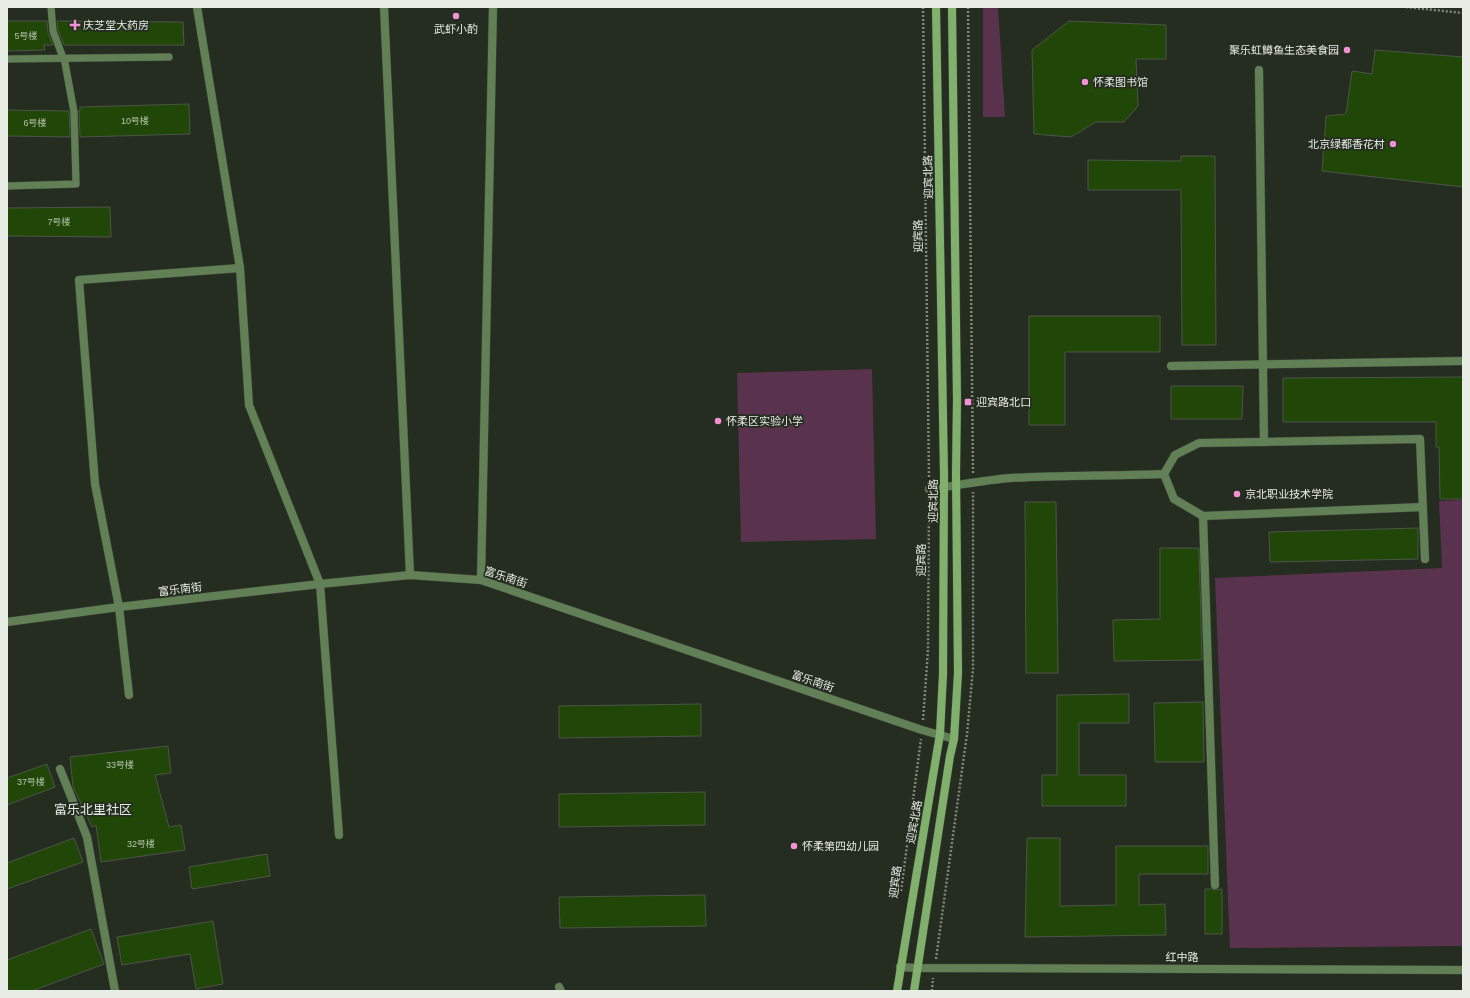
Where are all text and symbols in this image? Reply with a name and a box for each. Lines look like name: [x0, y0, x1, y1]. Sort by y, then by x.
marker: 武虾小酌: [451, 11, 461, 21]
place label: 庆芝堂大药房: [83, 19, 149, 31]
marker: 庆芝堂大药房: [70, 20, 80, 30]
place label: 武虾小酌: [434, 23, 478, 35]
house number: 5号楼: [14, 31, 38, 41]
place label: 聚乐虹鳟鱼生态美食园: [1229, 44, 1339, 56]
marker: 聚乐虹鳟鱼生态美食园: [1342, 45, 1352, 55]
place label: 怀柔图书馆: [1093, 76, 1148, 88]
marker: 怀柔图书馆: [1080, 77, 1090, 87]
house number: 10号楼: [121, 116, 149, 126]
house number: 6号楼: [23, 118, 47, 128]
place label: 北京绿都香花村: [1308, 138, 1385, 150]
marker: 北京绿都香花村: [1388, 139, 1398, 149]
street label: 迎宾北路: [922, 155, 934, 199]
house number: 7号楼: [47, 217, 71, 227]
street label: 迎宾路: [912, 219, 924, 253]
place label: 迎宾路北口: [976, 396, 1031, 408]
marker: 迎宾路北口: [963, 397, 973, 407]
place label: 怀柔区实验小学: [726, 415, 803, 427]
marker: 怀柔区实验小学: [713, 416, 723, 426]
street label: 迎宾北路: [927, 479, 939, 523]
place label: 京北职业技术学院: [1245, 488, 1333, 500]
marker: 京北职业技术学院: [1232, 489, 1242, 499]
street label: 迎宾路: [915, 544, 927, 577]
street label: 富乐南街: [483, 564, 529, 590]
street label: 富乐南街: [157, 580, 203, 598]
street label: 富乐南街: [790, 668, 836, 694]
house number: 33号楼: [106, 760, 134, 770]
house number: 37号楼: [17, 777, 45, 787]
street label: 迎宾北路: [904, 799, 924, 845]
district label: 富乐北里社区: [54, 802, 132, 817]
house number: 32号楼: [127, 839, 155, 849]
place label: 怀柔第四幼儿园: [802, 840, 879, 852]
marker: 怀柔第四幼儿园: [789, 841, 799, 851]
street label: 迎宾路: [887, 865, 903, 899]
street label: 红中路: [1166, 951, 1199, 963]

